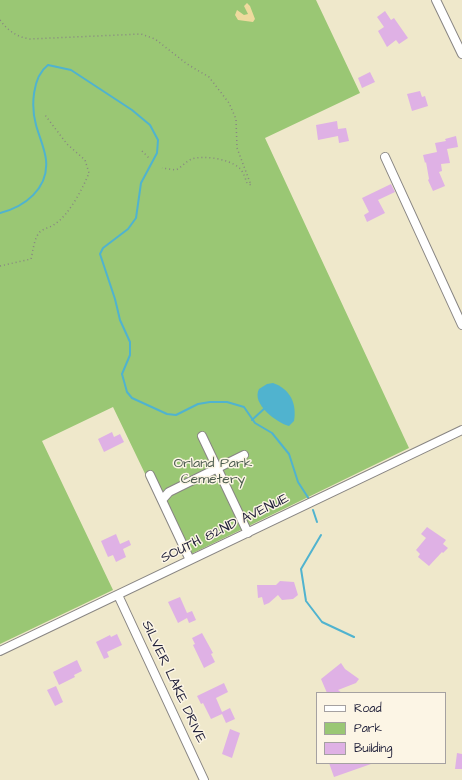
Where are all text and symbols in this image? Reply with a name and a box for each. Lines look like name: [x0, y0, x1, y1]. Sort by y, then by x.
park label: Orland Park Cemetery: [174, 456, 252, 488]
street label: SOUTH 82ND AVENUE: [158, 491, 292, 567]
street label: SILVER LAKE DRIVE: [137, 618, 209, 746]
legend: [316, 692, 446, 764]
text: Road: [354, 700, 382, 717]
text: Park: [354, 720, 382, 737]
text: Building: [354, 740, 392, 757]

